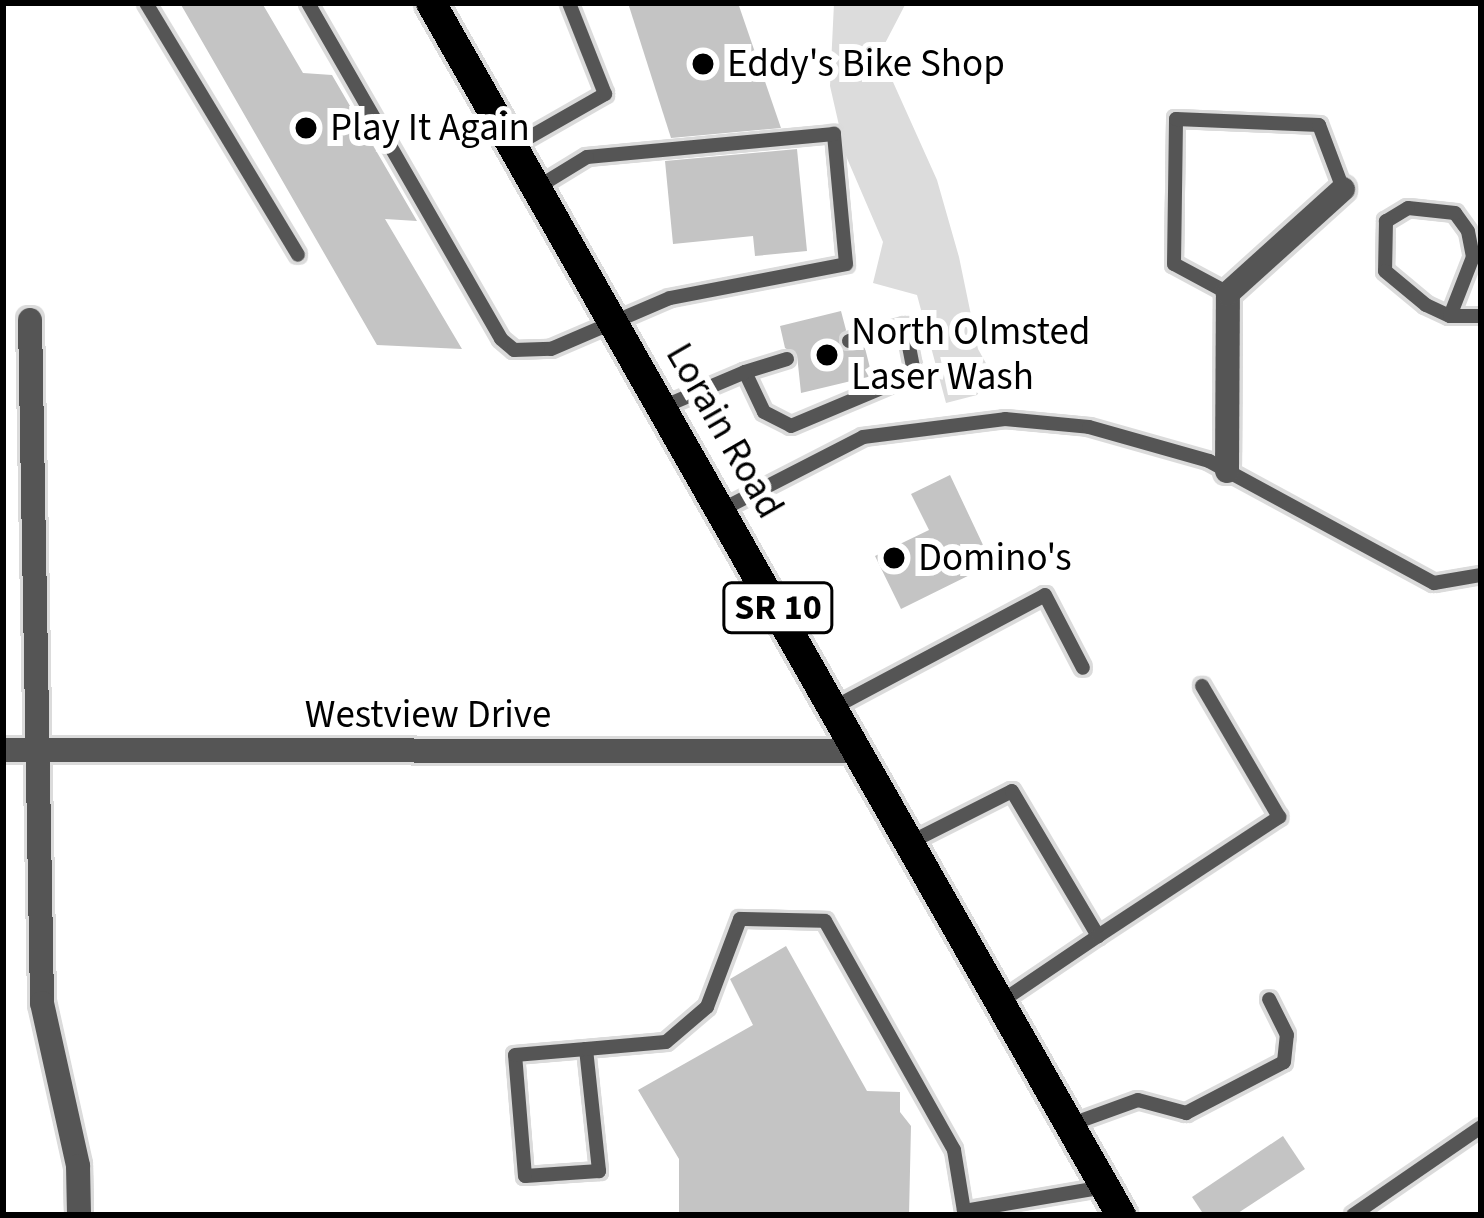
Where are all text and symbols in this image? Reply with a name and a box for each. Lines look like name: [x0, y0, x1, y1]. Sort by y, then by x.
place label: Eddy's Bike Shop: [727, 41, 1005, 87]
marker: Eddy's Bike Shop: [690, 51, 716, 77]
place label: Play It Again: [330, 105, 530, 151]
marker: Play It Again: [293, 115, 319, 141]
place label: North Olmsted Laser Wash: [851, 310, 1090, 401]
street label: Lorain Road: [655, 335, 793, 527]
marker: North Olmsted Laser Wash: [814, 342, 840, 368]
place label: Domino's: [918, 535, 1072, 581]
marker: Domino's: [881, 545, 907, 571]
road number: SR 10: [721, 578, 835, 638]
street label: Westview Drive: [305, 692, 551, 738]

